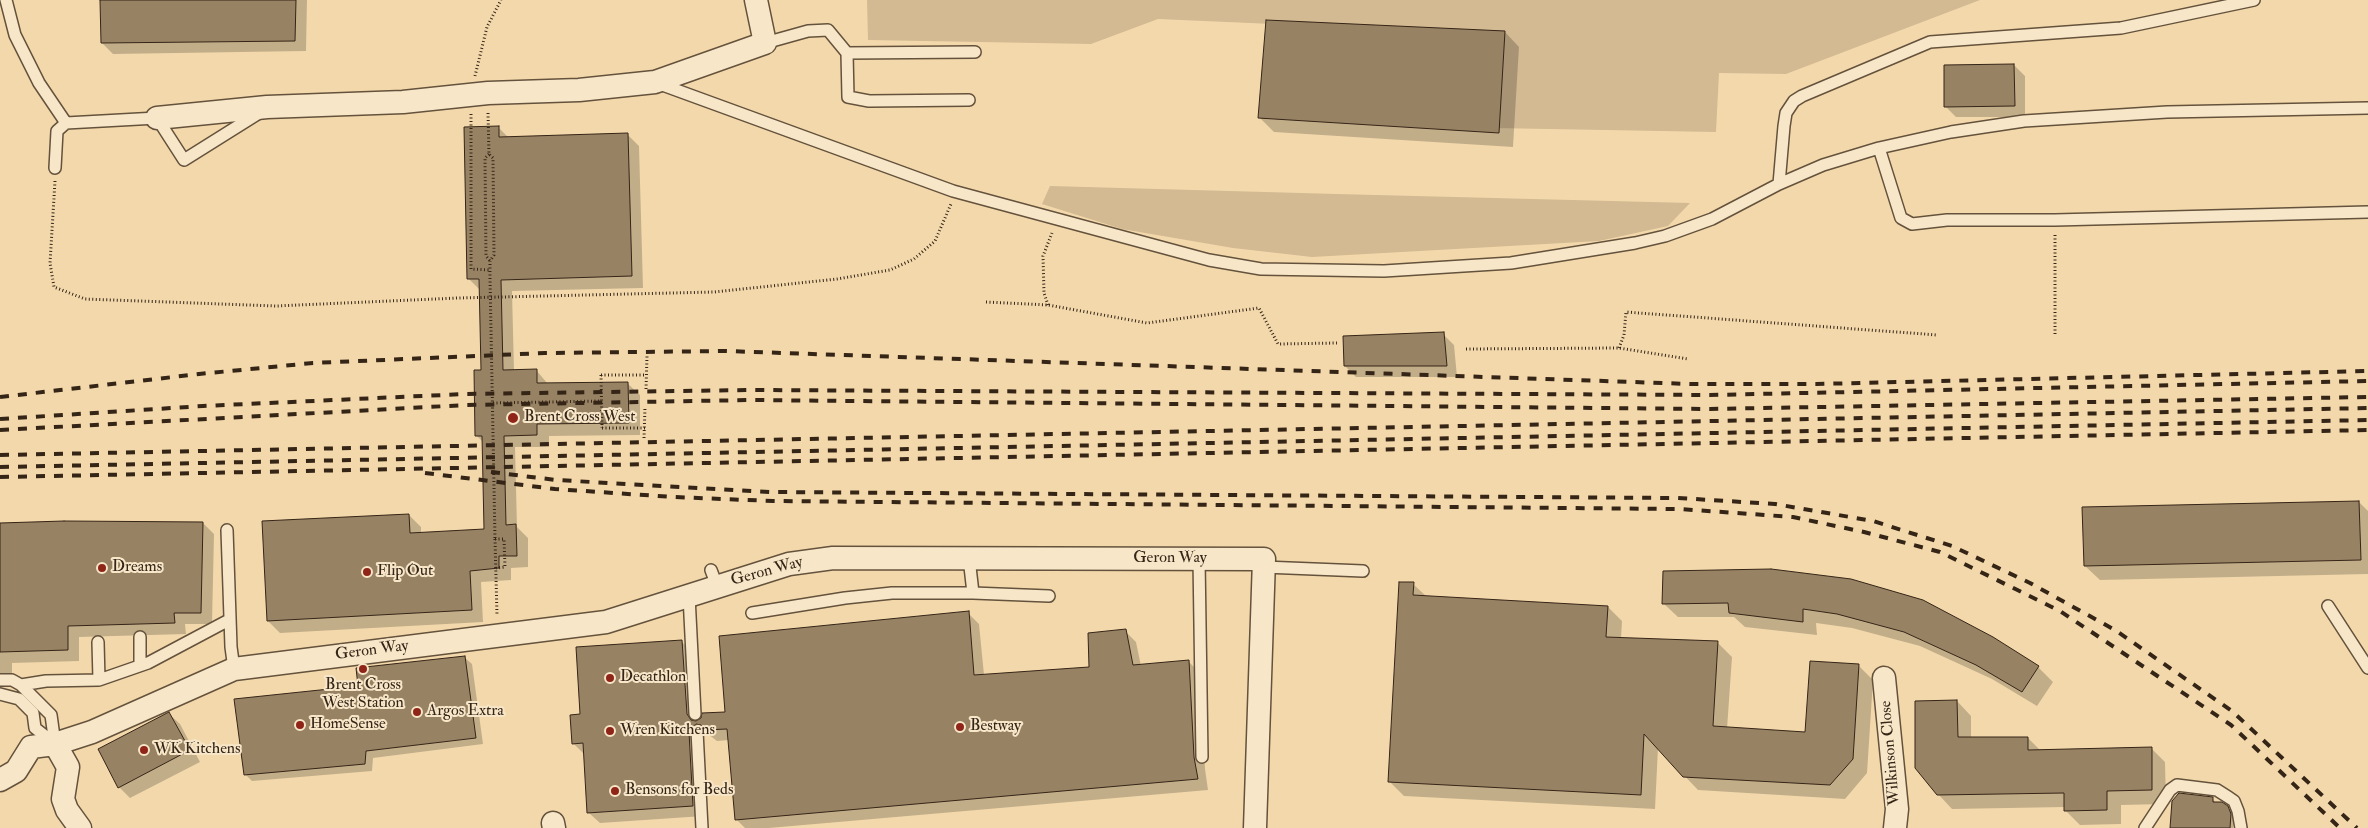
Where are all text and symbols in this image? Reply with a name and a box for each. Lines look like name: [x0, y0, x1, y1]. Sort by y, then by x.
place label: Brent Cross West: [524, 408, 635, 428]
marker: Brent Cross West: [506, 411, 520, 425]
street label: Geron Way: [1133, 549, 1207, 569]
street label: Geron Way: [729, 553, 805, 591]
place label: Dreams: [112, 558, 162, 578]
marker: Dreams: [96, 562, 108, 574]
place label: Flip Out: [377, 562, 433, 582]
marker: Flip Out: [361, 566, 373, 578]
street label: Geron Way: [334, 637, 410, 665]
marker: Brent Cross West Station: [357, 663, 369, 675]
place label: Decathlon: [620, 668, 686, 688]
marker: Decathlon: [604, 672, 616, 684]
place label: Brent Cross West Station: [322, 676, 404, 714]
street label: Wilkinson Close: [1877, 700, 1905, 806]
place label: Argos Extra: [427, 702, 504, 722]
marker: Argos Extra: [411, 706, 423, 718]
place label: HomeSense: [310, 715, 386, 735]
place label: Bestway: [970, 717, 1021, 737]
marker: HomeSense: [294, 719, 306, 731]
place label: Wren Kitchens: [620, 721, 715, 741]
marker: Bestway: [954, 721, 966, 733]
marker: Wren Kitchens: [604, 725, 616, 737]
place label: WK Kitchens: [154, 740, 241, 760]
marker: WK Kitchens: [138, 744, 150, 756]
place label: Bensons for Beds: [625, 781, 733, 801]
marker: Bensons for Beds: [609, 785, 621, 797]

